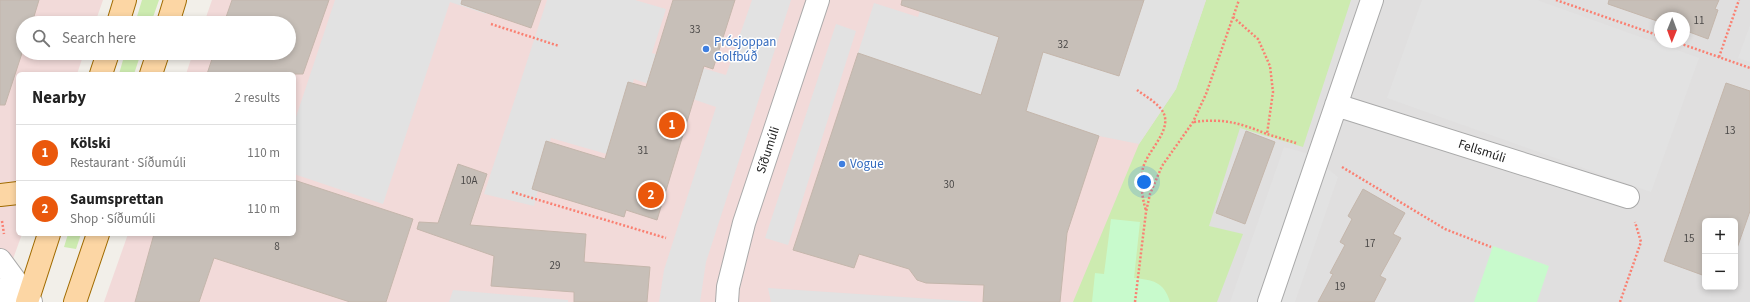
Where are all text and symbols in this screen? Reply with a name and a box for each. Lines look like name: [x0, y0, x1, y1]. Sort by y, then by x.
north arrow: [1654, 12, 1690, 48]
house number: 11: [1694, 13, 1704, 28]
search box: [16, 16, 296, 60]
house number: 33: [690, 22, 700, 37]
icon: search: [30, 27, 52, 49]
text: Search here: [62, 28, 136, 49]
place label: Prósjoppan Golfbúð: [714, 33, 776, 66]
house number: 32: [1058, 37, 1068, 52]
marker: Prósjoppan Golfbúð: [701, 44, 711, 54]
text: Nearby: [32, 86, 86, 110]
text: 2 results: [235, 89, 280, 107]
pin: 1: [659, 110, 685, 140]
house number: 13: [1725, 123, 1735, 138]
street label: Síðumúli: [752, 124, 784, 176]
text: Kölski: [70, 133, 111, 154]
street label: Fellsmúli: [1456, 135, 1508, 167]
house number: 31: [638, 143, 648, 158]
text: 1: [42, 144, 48, 162]
text: 110 m: [247, 144, 280, 162]
text: Restaurant · Síðumúli: [70, 154, 186, 172]
place label: Vogue: [850, 155, 884, 173]
marker: Vogue: [837, 159, 847, 169]
your location: [1134, 172, 1154, 192]
house number: 10A: [461, 173, 477, 188]
house number: 30: [944, 177, 954, 192]
pin: 2: [638, 180, 664, 210]
text: Saumsprettan: [70, 189, 164, 210]
text: 2: [42, 200, 48, 218]
text: 110 m: [247, 200, 280, 218]
text: Shop · Síðumúli: [70, 210, 155, 228]
map controls: [1702, 218, 1738, 290]
button: +: [1702, 218, 1738, 254]
house number: 15: [1684, 231, 1694, 246]
house number: 17: [1365, 236, 1375, 251]
house number: 8: [274, 239, 280, 254]
button: −: [1702, 254, 1738, 290]
house number: 29: [550, 258, 560, 273]
house number: 19: [1335, 279, 1345, 294]

